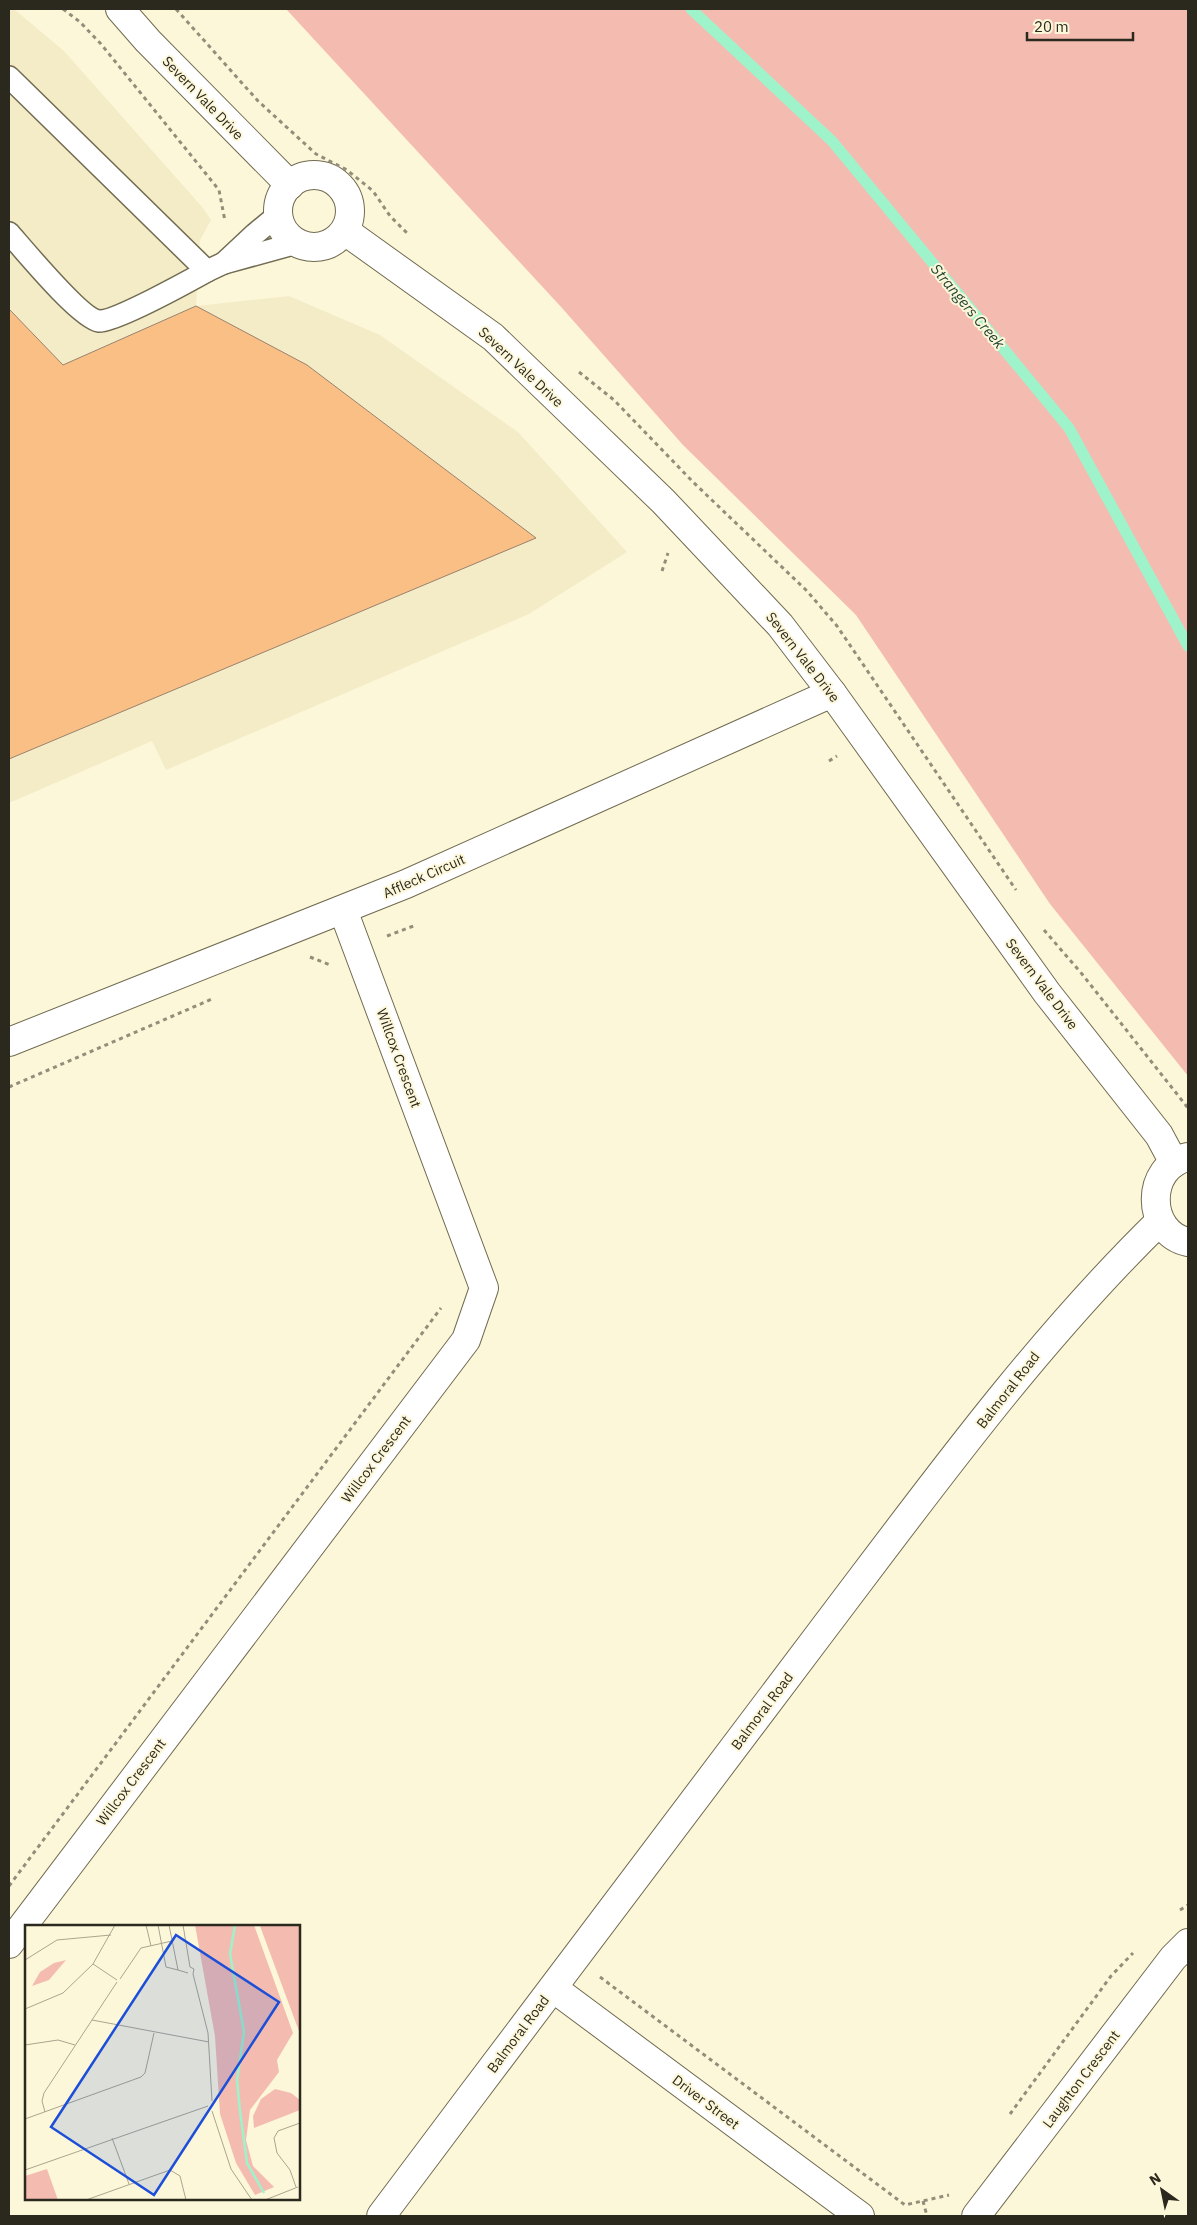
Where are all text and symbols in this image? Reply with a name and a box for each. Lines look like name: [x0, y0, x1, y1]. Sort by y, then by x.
scale bar: [1027, 10, 1133, 42]
text: 20 m: [1034, 17, 1069, 36]
street label: Severn Vale Drive: [159, 52, 248, 144]
water label: Strangers Creek: [927, 260, 1009, 352]
street label: Severn Vale Drive: [475, 323, 567, 411]
street label: Severn Vale Drive: [762, 608, 844, 706]
street label: Affleck Circuit: [380, 850, 468, 902]
street label: Severn Vale Drive: [1002, 935, 1082, 1033]
street label: Willcox Crescent: [373, 1006, 425, 1110]
street label: Balmoral Road: [972, 1348, 1044, 1432]
street label: Willcox Crescent: [337, 1412, 415, 1506]
street label: Balmoral Road: [727, 1669, 797, 1753]
street label: Willcox Crescent: [92, 1735, 170, 1829]
inset map: [25, 1925, 300, 2200]
street label: Balmoral Road: [483, 1992, 553, 2076]
street label: Laughton Crescent: [1038, 2027, 1124, 2131]
street label: Driver Street: [669, 2071, 743, 2133]
north arrow: [1137, 2165, 1187, 2215]
text: N: [1146, 2169, 1164, 2189]

